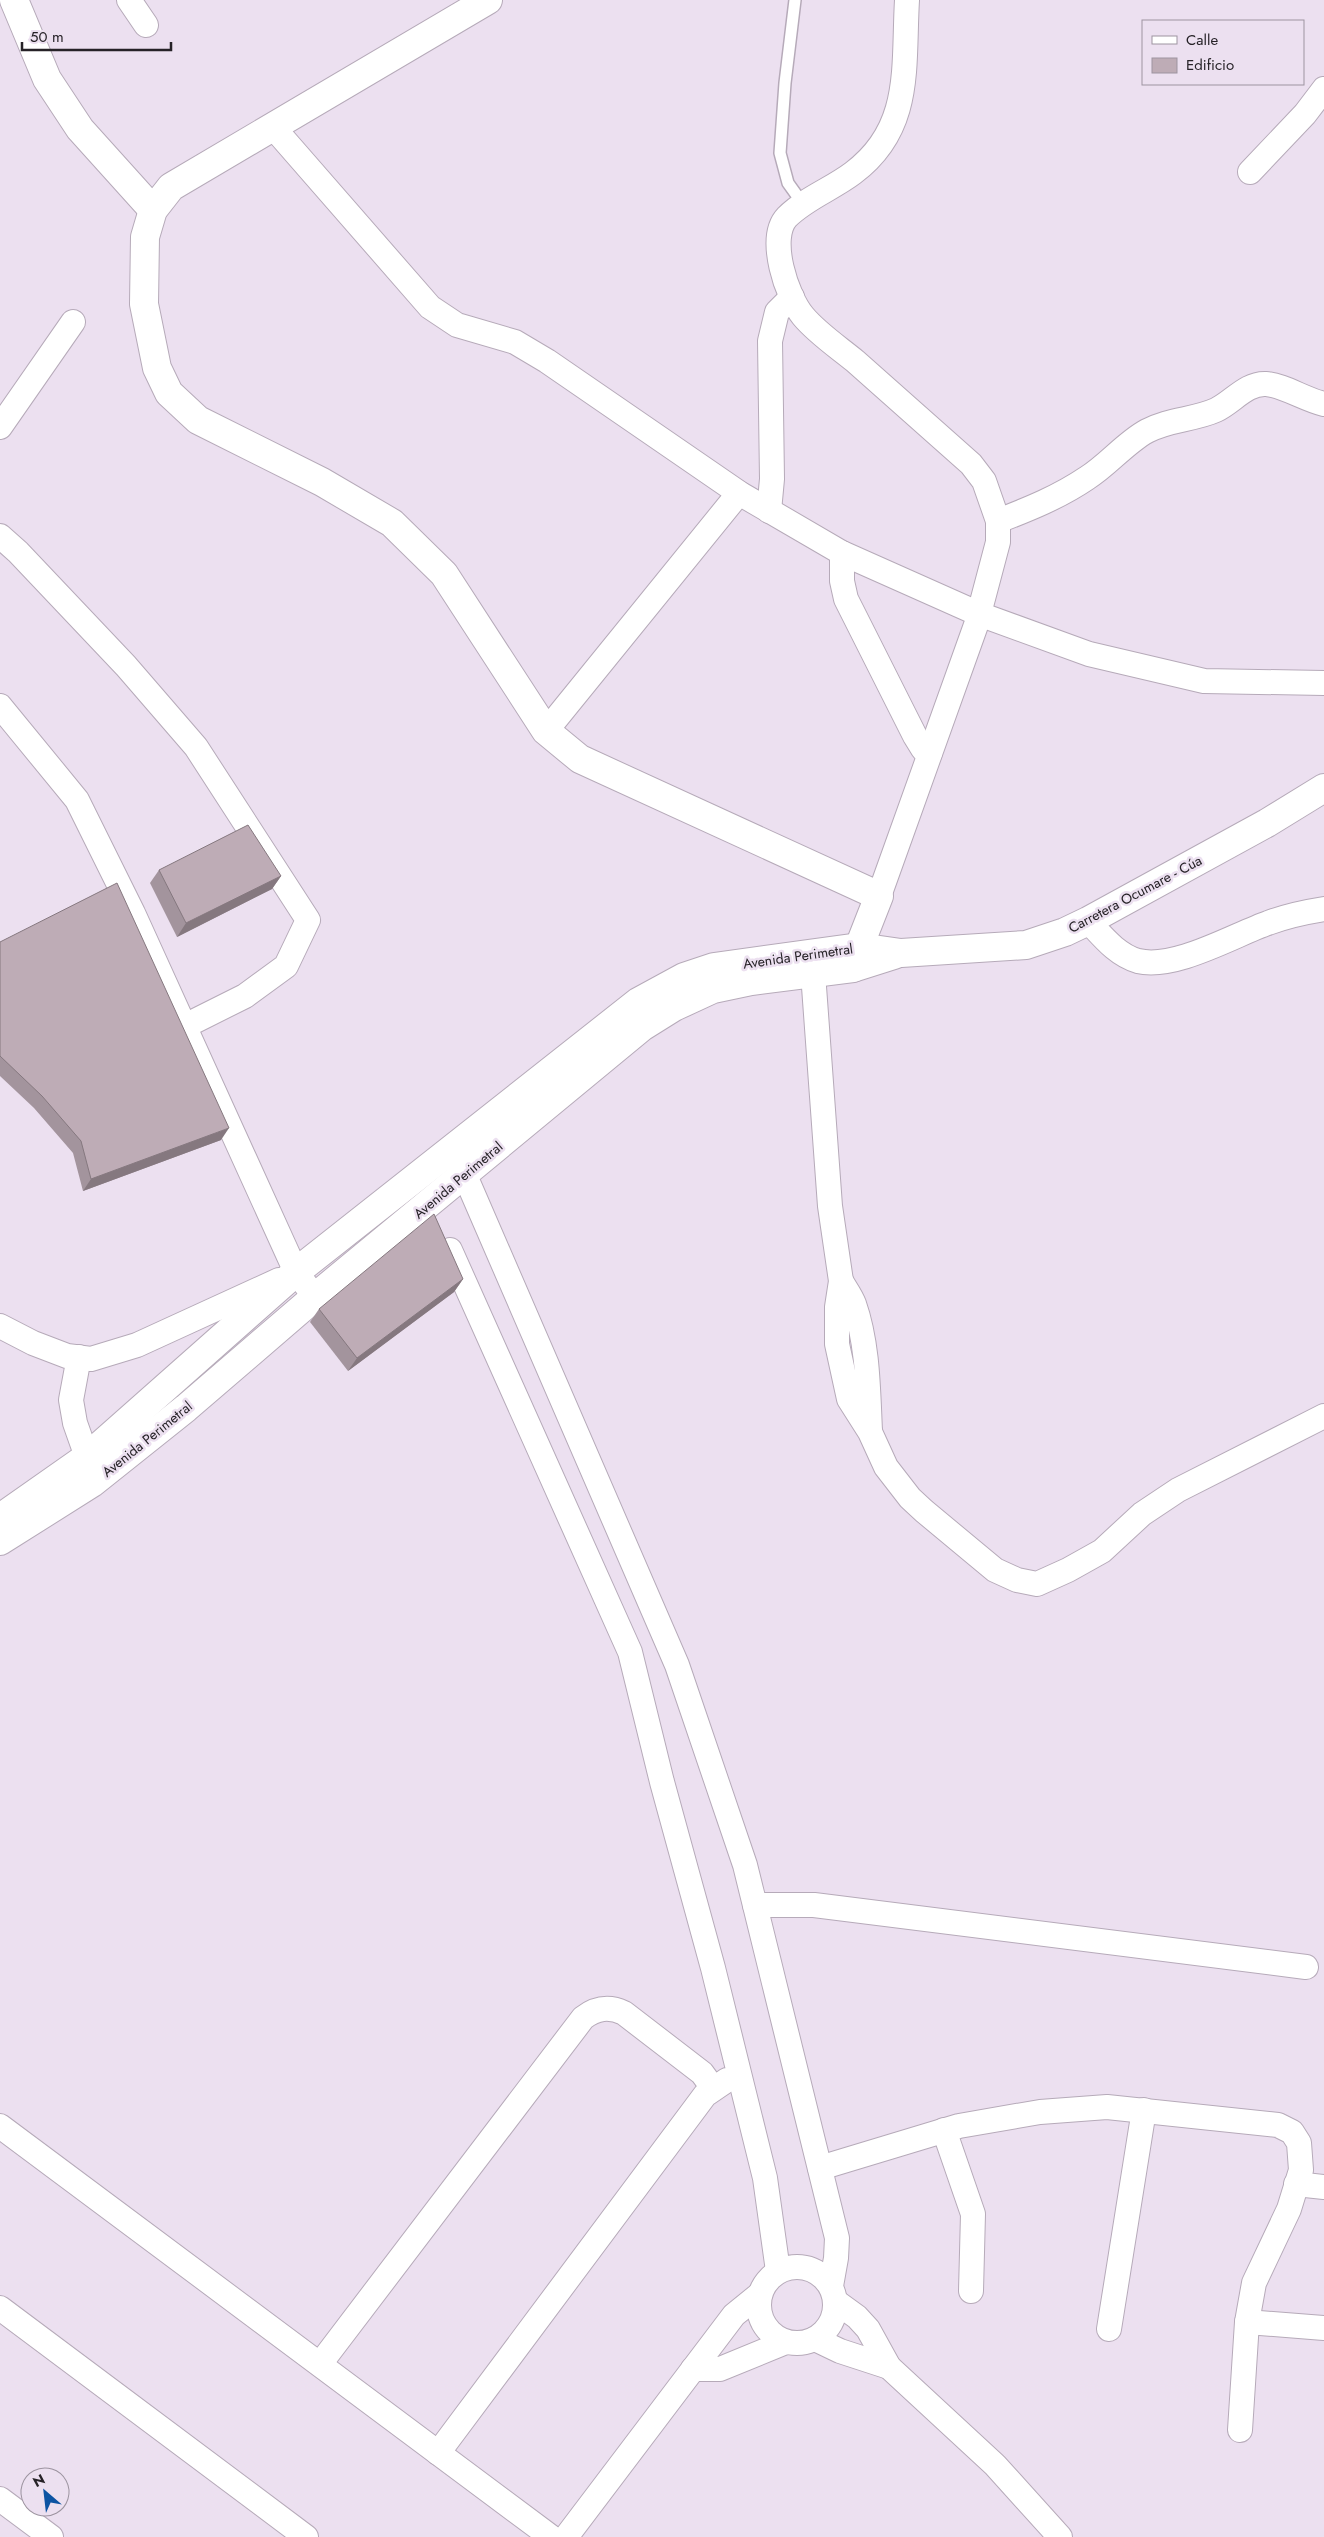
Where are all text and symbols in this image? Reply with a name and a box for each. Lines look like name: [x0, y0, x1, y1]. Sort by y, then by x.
scale bar: [22, 20, 171, 52]
legend: [1142, 20, 1304, 85]
text: 50 m: [30, 26, 64, 48]
text: Calle: [1186, 29, 1218, 51]
text: Edificio: [1186, 54, 1234, 76]
street label: Carretera Ocumare - Cúa: [1065, 850, 1205, 938]
street label: Avenida Perimetral: [742, 938, 854, 974]
street label: Avenida Perimetral: [409, 1137, 507, 1223]
street label: Avenida Perimetral: [98, 1396, 196, 1482]
north arrow: [20, 2467, 70, 2517]
text: N: [29, 2469, 49, 2492]

